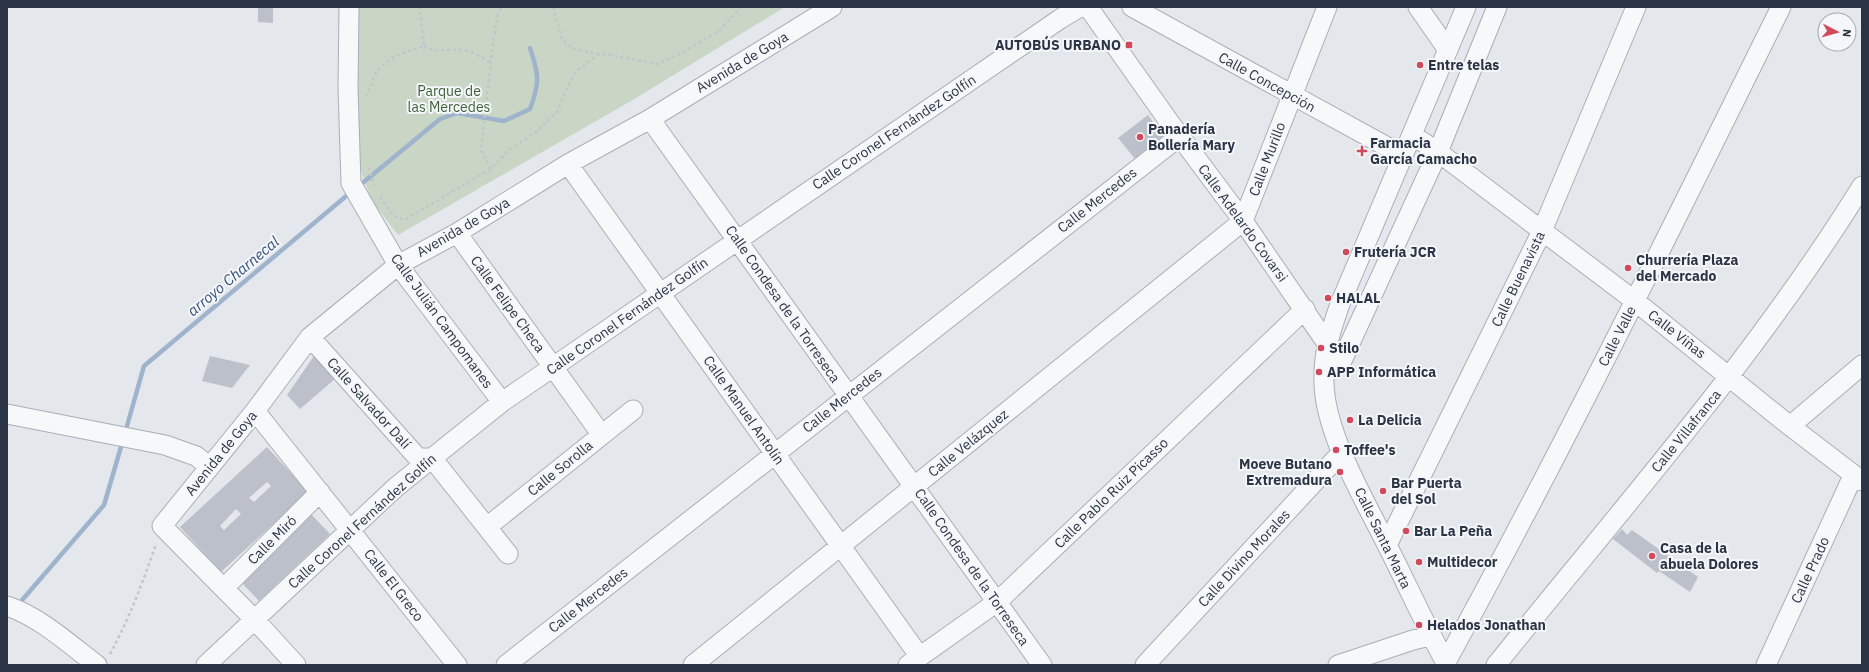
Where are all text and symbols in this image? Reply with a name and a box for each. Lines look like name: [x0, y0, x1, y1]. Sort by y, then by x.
north arrow: [1817, 12, 1857, 52]
street label: Avenida de Goya: [693, 27, 792, 97]
text: N: [1840, 28, 1854, 38]
place label: AUTOBÚS URBANO: [995, 35, 1121, 54]
marker: AUTOBÚS URBANO: [1124, 40, 1134, 50]
street label: Calle Concepción: [1215, 48, 1319, 116]
place label: Entre telas: [1428, 56, 1499, 74]
marker: Entre telas: [1415, 60, 1425, 70]
street label: Calle Coronel Fernández Golfín: [809, 70, 979, 194]
park label: Parque de las Mercedes: [408, 82, 491, 116]
street label: Calle Murillo: [1245, 119, 1289, 199]
place label: Panadería Bollería Mary: [1148, 120, 1236, 154]
marker: Panadería Bollería Mary: [1135, 132, 1145, 142]
place label: Farmacia García Camacho: [1370, 134, 1477, 168]
marker: Farmacia García Camacho: [1357, 146, 1367, 156]
street label: Calle Adelardo Covarsi: [1194, 161, 1292, 285]
street label: Calle Mercedes: [1054, 163, 1141, 237]
street label: Avenida de Goya: [413, 193, 513, 261]
street label: Calle Condesa de la Torreseca: [722, 222, 845, 387]
street label: Calle Buenavista: [1487, 228, 1549, 330]
water label: arroyo Charnecal: [183, 232, 283, 320]
place label: Frutería JCR: [1354, 243, 1436, 261]
marker: Frutería JCR: [1341, 247, 1351, 257]
street label: Calle Julián Campomanes: [387, 250, 497, 392]
place label: Churrería Plaza del Mercado: [1636, 251, 1738, 285]
street label: Calle Felipe Checa: [467, 252, 549, 356]
street label: Calle Coronel Fernández Golfín: [543, 253, 711, 379]
marker: Churrería Plaza del Mercado: [1623, 263, 1633, 273]
place label: HALAL: [1336, 289, 1380, 307]
marker: HALAL: [1323, 293, 1333, 303]
street label: Calle Valle: [1594, 302, 1640, 369]
street label: Calle Viñas: [1644, 306, 1710, 362]
place label: Stilo: [1329, 339, 1359, 357]
marker: Stilo: [1316, 343, 1326, 353]
street label: Calle Manuel Antolín: [700, 352, 788, 468]
street label: Calle Salvador Dalí: [323, 354, 415, 453]
street label: Calle Mercedes: [799, 363, 886, 437]
place label: APP Informática: [1327, 363, 1436, 381]
marker: APP Informática: [1314, 367, 1324, 377]
street label: Calle Villafranca: [1647, 386, 1725, 476]
street label: Calle Velázquez: [924, 405, 1012, 481]
street label: Avenida de Goya: [181, 406, 261, 499]
place label: La Delicia: [1358, 411, 1422, 429]
marker: La Delicia: [1345, 415, 1355, 425]
street label: Calle Pablo Ruiz Picasso: [1050, 434, 1172, 552]
street label: Calle Sorolla: [524, 436, 597, 500]
place label: Toffee's: [1344, 441, 1395, 459]
marker: Toffee's: [1331, 445, 1341, 455]
street label: Calle Coronel Fernández Golfín: [284, 450, 440, 592]
place label: Moeve Butano Extremadura: [1239, 455, 1332, 489]
marker: Moeve Butano Extremadura: [1335, 467, 1345, 477]
place label: Bar Puerta del Sol: [1391, 474, 1462, 508]
street label: Calle Santa Marta: [1351, 484, 1416, 592]
street label: Calle Condesa de la Torreseca: [911, 485, 1034, 650]
marker: Bar Puerta del Sol: [1378, 486, 1388, 496]
street label: Calle Divino Morales: [1194, 505, 1294, 611]
street label: Calle Miró: [244, 511, 301, 568]
place label: Bar La Peña: [1414, 522, 1492, 540]
marker: Bar La Peña: [1401, 526, 1411, 536]
street label: Calle Prado: [1787, 534, 1833, 606]
place label: Casa de la abuela Dolores: [1660, 539, 1759, 573]
street label: Calle El Greco: [360, 545, 428, 625]
marker: Casa de la abuela Dolores: [1647, 551, 1657, 561]
place label: Multidecor: [1427, 553, 1498, 571]
marker: Multidecor: [1414, 557, 1424, 567]
street label: Calle Mercedes: [545, 563, 632, 637]
place label: Helados Jonathan: [1427, 616, 1546, 634]
marker: Helados Jonathan: [1414, 620, 1424, 630]

